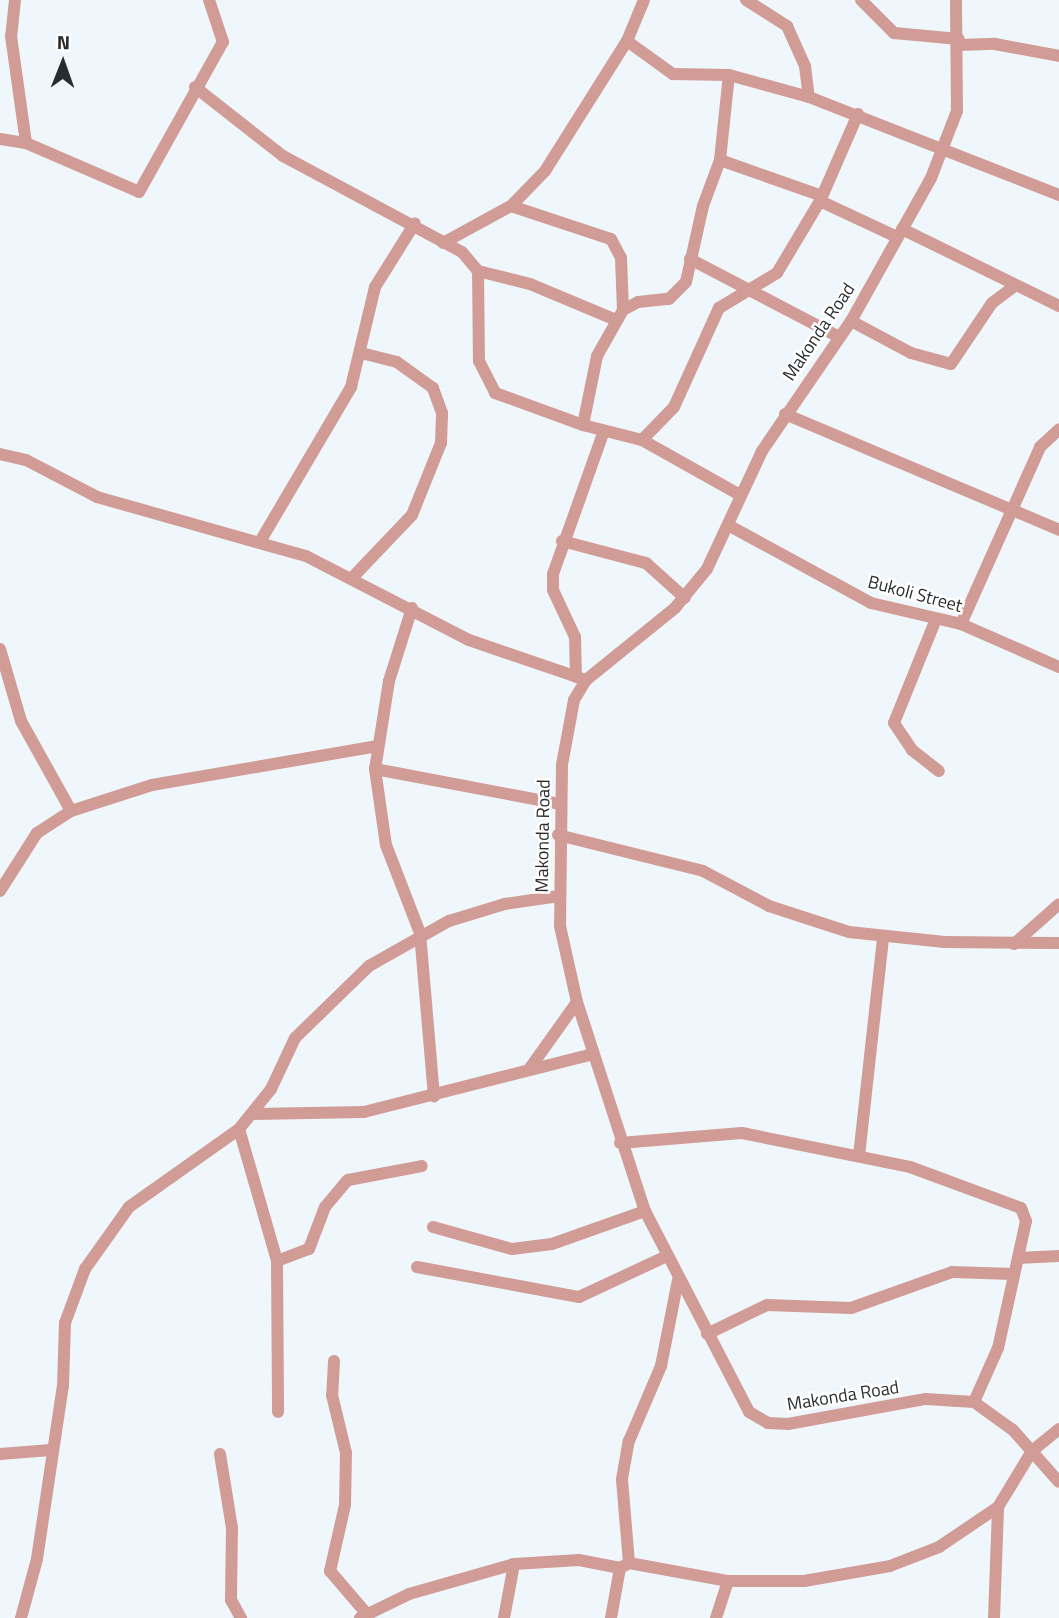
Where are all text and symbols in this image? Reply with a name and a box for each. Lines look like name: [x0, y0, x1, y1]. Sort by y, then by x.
text: N: [57, 27, 70, 56]
north arrow: [28, 28, 98, 98]
street label: Makonda Road: [778, 279, 860, 385]
street label: Bukoli Street: [865, 571, 965, 617]
street label: Makonda Road: [531, 779, 555, 893]
street label: Makonda Road: [785, 1376, 901, 1416]

